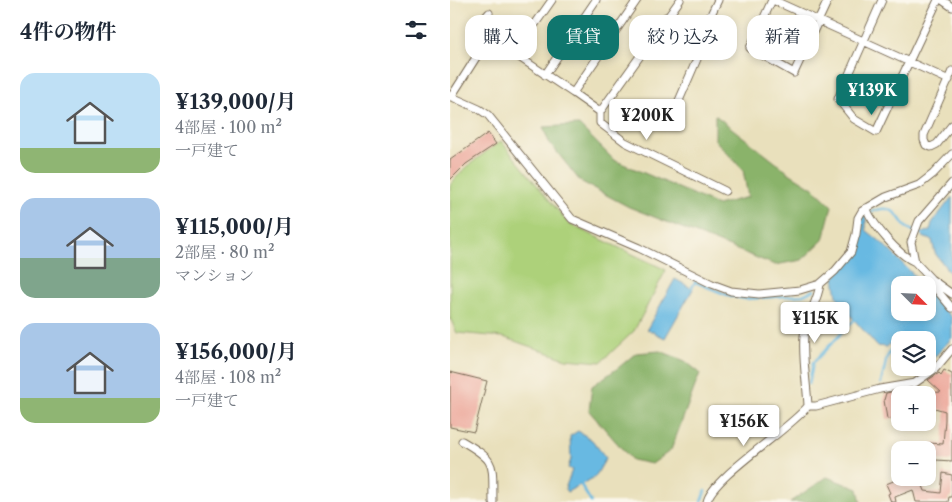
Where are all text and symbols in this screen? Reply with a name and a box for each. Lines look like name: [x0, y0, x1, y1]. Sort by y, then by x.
chip: 購入: [465, 15, 537, 60]
chip: 賃貸: [547, 15, 619, 60]
chip: 絞り込み: [629, 15, 737, 60]
chip: 新着: [747, 15, 819, 60]
icon: filters: [402, 16, 430, 44]
text: 4件の物件: [20, 19, 116, 44]
pin: ¥139K: [837, 74, 907, 116]
text: ¥139K: [847, 80, 897, 100]
text: ¥139,000/月: [175, 89, 297, 114]
icon: home: [60, 93, 120, 153]
pin: ¥200K: [612, 98, 682, 141]
text: ¥200K: [620, 105, 674, 125]
text: 4部屋 · 100 m²: [175, 117, 282, 137]
text: 一戸建て: [175, 140, 239, 160]
text: ¥115,000/月: [175, 214, 294, 239]
icon: home: [60, 218, 120, 278]
text: 2部屋 · 80 m²: [175, 242, 275, 262]
text: マンション: [175, 265, 254, 285]
north arrow: [891, 276, 936, 321]
map controls: [891, 276, 936, 486]
pin: ¥115K: [780, 302, 850, 344]
text: ¥115K: [792, 308, 838, 328]
button: layers: [891, 331, 936, 376]
text: ¥156,000/月: [175, 339, 297, 364]
icon: home: [60, 343, 120, 403]
text: 4部屋 · 108 m²: [175, 367, 281, 387]
button: +: [891, 386, 936, 431]
text: 一戸建て: [175, 390, 239, 410]
pin: ¥156K: [709, 404, 779, 447]
text: ¥156K: [719, 411, 769, 431]
button: −: [891, 441, 936, 486]

